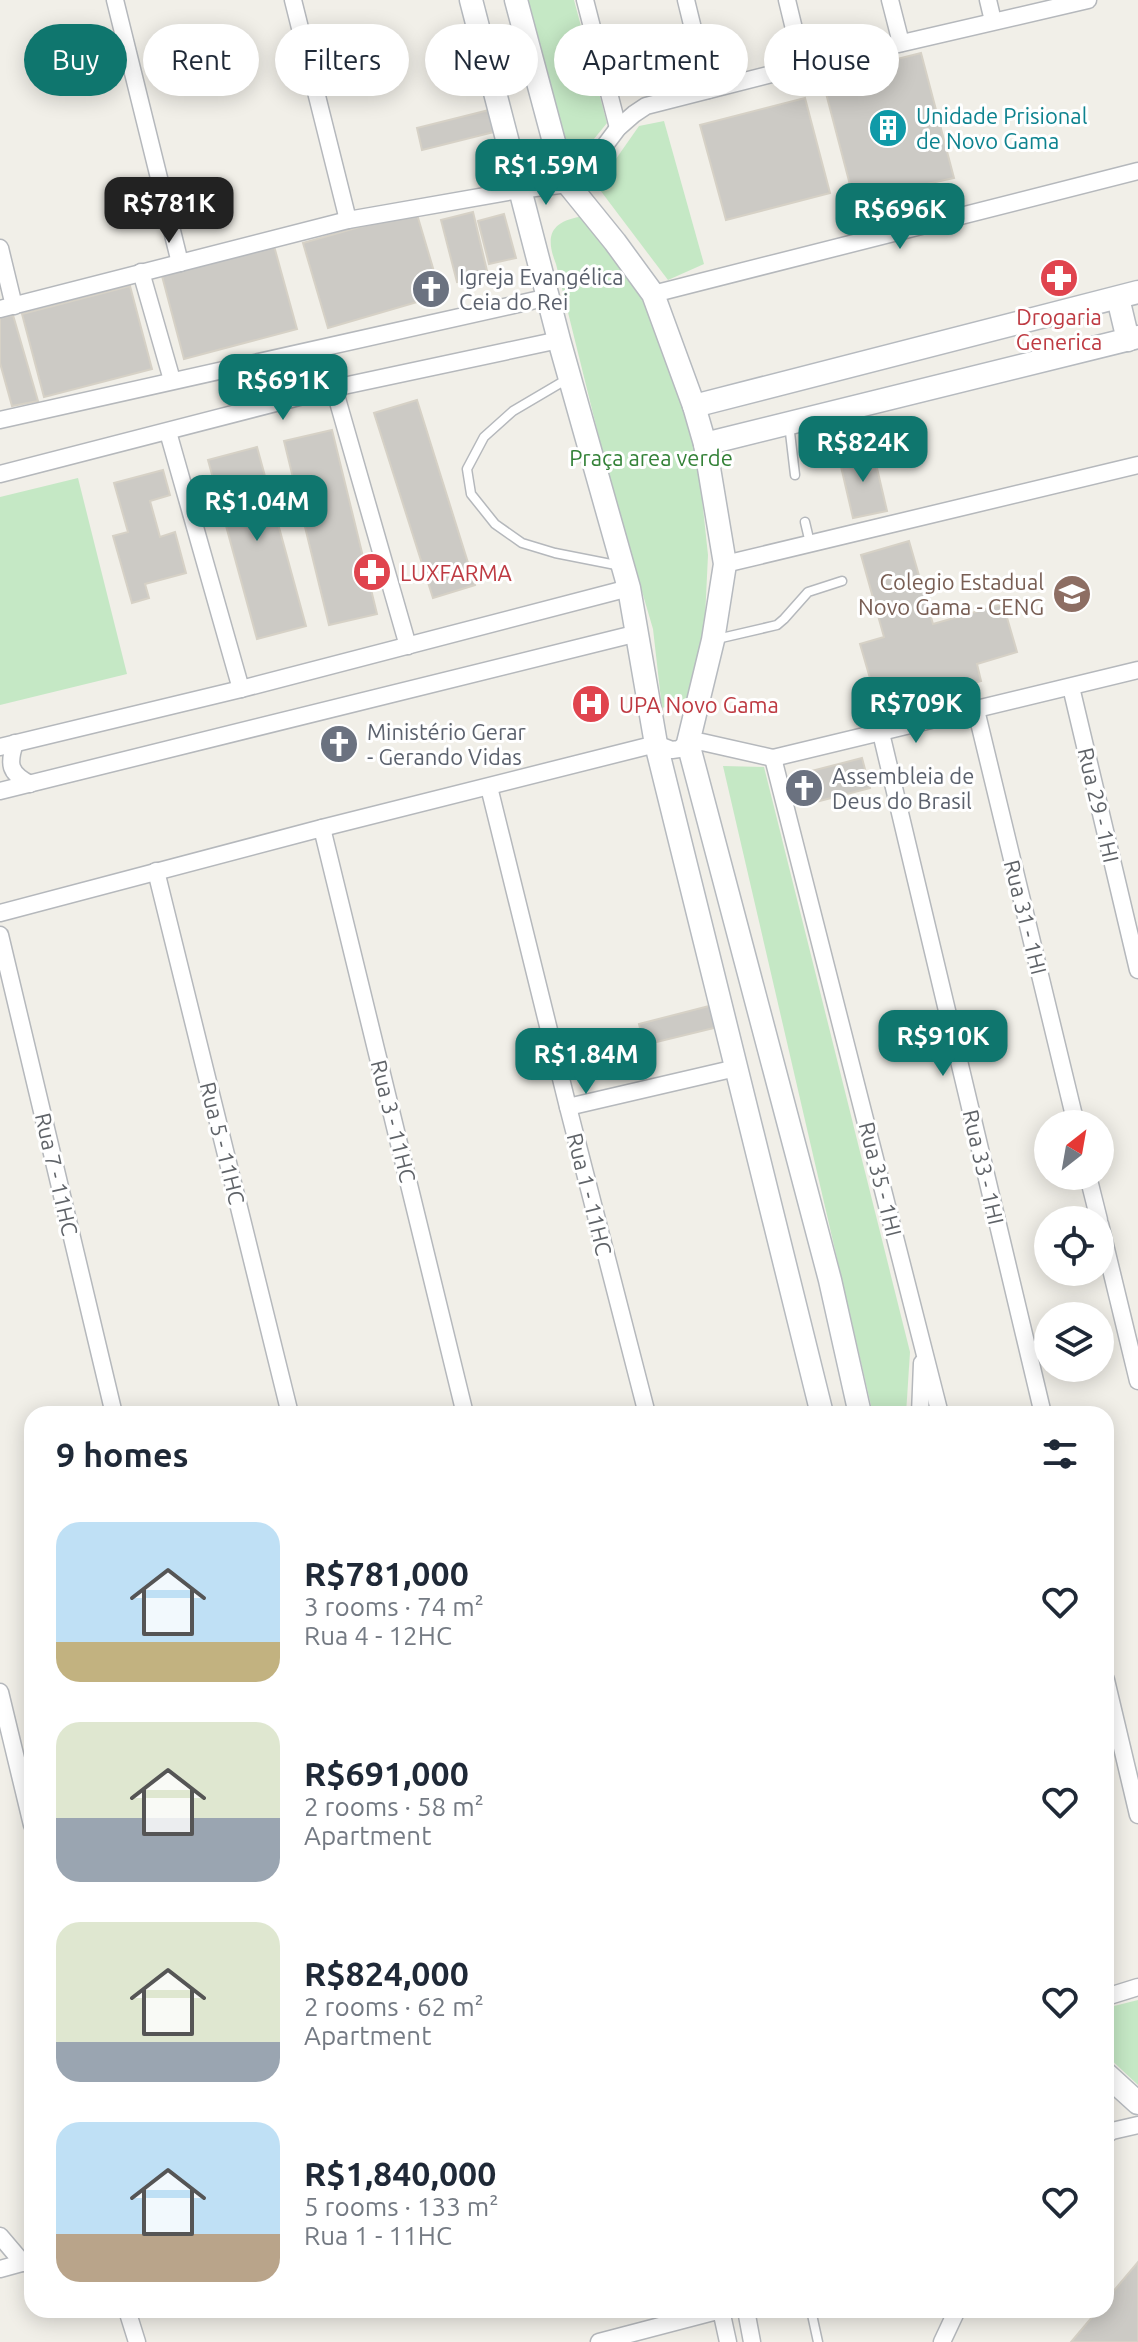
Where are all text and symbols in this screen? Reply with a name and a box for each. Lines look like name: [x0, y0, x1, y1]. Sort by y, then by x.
chip: Buy: [24, 24, 127, 96]
chip: Rent: [143, 24, 259, 96]
chip: Filters: [275, 24, 409, 96]
chip: New: [425, 24, 538, 96]
chip: Apartment: [554, 24, 748, 96]
chip: House: [764, 24, 899, 96]
place label: Unidade Prisional de Novo Gama: [916, 103, 1088, 153]
building icon: Unidade Prisional de Novo Gama: [867, 107, 909, 149]
pin: R$1.59M: [472, 139, 620, 207]
text: R$1.59M: [493, 150, 599, 179]
pin: R$781K: [104, 177, 234, 245]
pin: R$696K: [835, 183, 965, 251]
text: R$781K: [122, 188, 216, 217]
text: R$696K: [853, 194, 947, 223]
pharmacy icon: Drogaria Generica: [1038, 257, 1080, 299]
place label: Igreja Evangélica Ceia do Rei: [459, 264, 623, 314]
church icon: Igreja Evangélica Ceia do Rei: [410, 268, 452, 310]
place label: Drogaria Generica: [1016, 304, 1102, 354]
pin: R$691K: [218, 354, 348, 422]
text: R$691K: [236, 365, 330, 394]
pin: R$824K: [798, 416, 928, 484]
text: R$824K: [816, 427, 910, 456]
park label: Praça area verde: [569, 445, 733, 470]
pin: R$1.04M: [183, 475, 331, 543]
text: R$1.04M: [204, 486, 310, 515]
pharmacy icon: LUXFARMA: [351, 551, 393, 593]
place label: LUXFARMA: [400, 560, 513, 585]
place label: Colegio Estadual Novo Gama - CENG: [858, 569, 1044, 619]
school or university icon: Colegio Estadual Novo Gama - CENG: [1051, 573, 1093, 615]
pin: R$709K: [851, 677, 981, 745]
hospital icon: UPA Novo Gama: [570, 683, 612, 725]
text: R$709K: [869, 688, 963, 717]
place label: UPA Novo Gama: [619, 692, 779, 717]
place label: Ministério Gerar - Gerando Vidas: [367, 719, 527, 769]
church icon: Ministério Gerar - Gerando Vidas: [318, 723, 360, 765]
street label: Rua 29 - 1HI: [1074, 745, 1124, 865]
place label: Assembleia de Deus do Brasil: [832, 763, 974, 813]
church icon: Assembleia de Deus do Brasil: [783, 767, 825, 809]
street label: Rua 31 - 1HI: [1000, 857, 1052, 977]
pin: R$910K: [878, 1010, 1008, 1078]
text: R$910K: [896, 1021, 990, 1050]
pin: R$1.84M: [512, 1028, 660, 1096]
text: R$1.84M: [533, 1039, 639, 1068]
street label: Rua 3 - 11HC: [367, 1057, 421, 1185]
street label: Rua 5 - 11HC: [196, 1079, 250, 1207]
street label: Rua 33 - 1HI: [959, 1107, 1009, 1227]
street label: Rua 7 - 11HC: [31, 1110, 83, 1238]
north arrow: [1034, 1110, 1114, 1190]
map controls: [1034, 1110, 1114, 1382]
street label: Rua 35 - 1HI: [855, 1119, 907, 1239]
street label: Rua 1 - 11HC: [563, 1130, 617, 1258]
button: locate: [1034, 1206, 1114, 1286]
button: layers: [1034, 1302, 1114, 1382]
icon: filters: [1038, 1432, 1082, 1476]
text: 9 homes: [56, 1435, 189, 1473]
icon: home: [120, 1554, 216, 1650]
text: R$781,000: [304, 1554, 469, 1592]
icon: heart: [1038, 1580, 1082, 1624]
text: 3 rooms · 74 m²: [304, 1592, 484, 1621]
text: Rua 4 - 12HC: [304, 1621, 452, 1650]
icon: home: [120, 1754, 216, 1850]
text: R$691,000: [304, 1754, 469, 1792]
icon: heart: [1038, 1780, 1082, 1824]
text: 2 rooms · 58 m²: [304, 1792, 484, 1821]
text: Apartment: [304, 1821, 431, 1850]
icon: home: [120, 1954, 216, 2050]
text: R$824,000: [304, 1954, 469, 1992]
icon: heart: [1038, 1980, 1082, 2024]
text: 2 rooms · 62 m²: [304, 1992, 484, 2021]
text: Apartment: [304, 2021, 431, 2050]
icon: home: [120, 2154, 216, 2250]
text: R$1,840,000: [304, 2154, 496, 2192]
icon: heart: [1038, 2180, 1082, 2224]
text: 5 rooms · 133 m²: [304, 2192, 499, 2221]
text: Rua 1 - 11HC: [304, 2221, 452, 2250]

